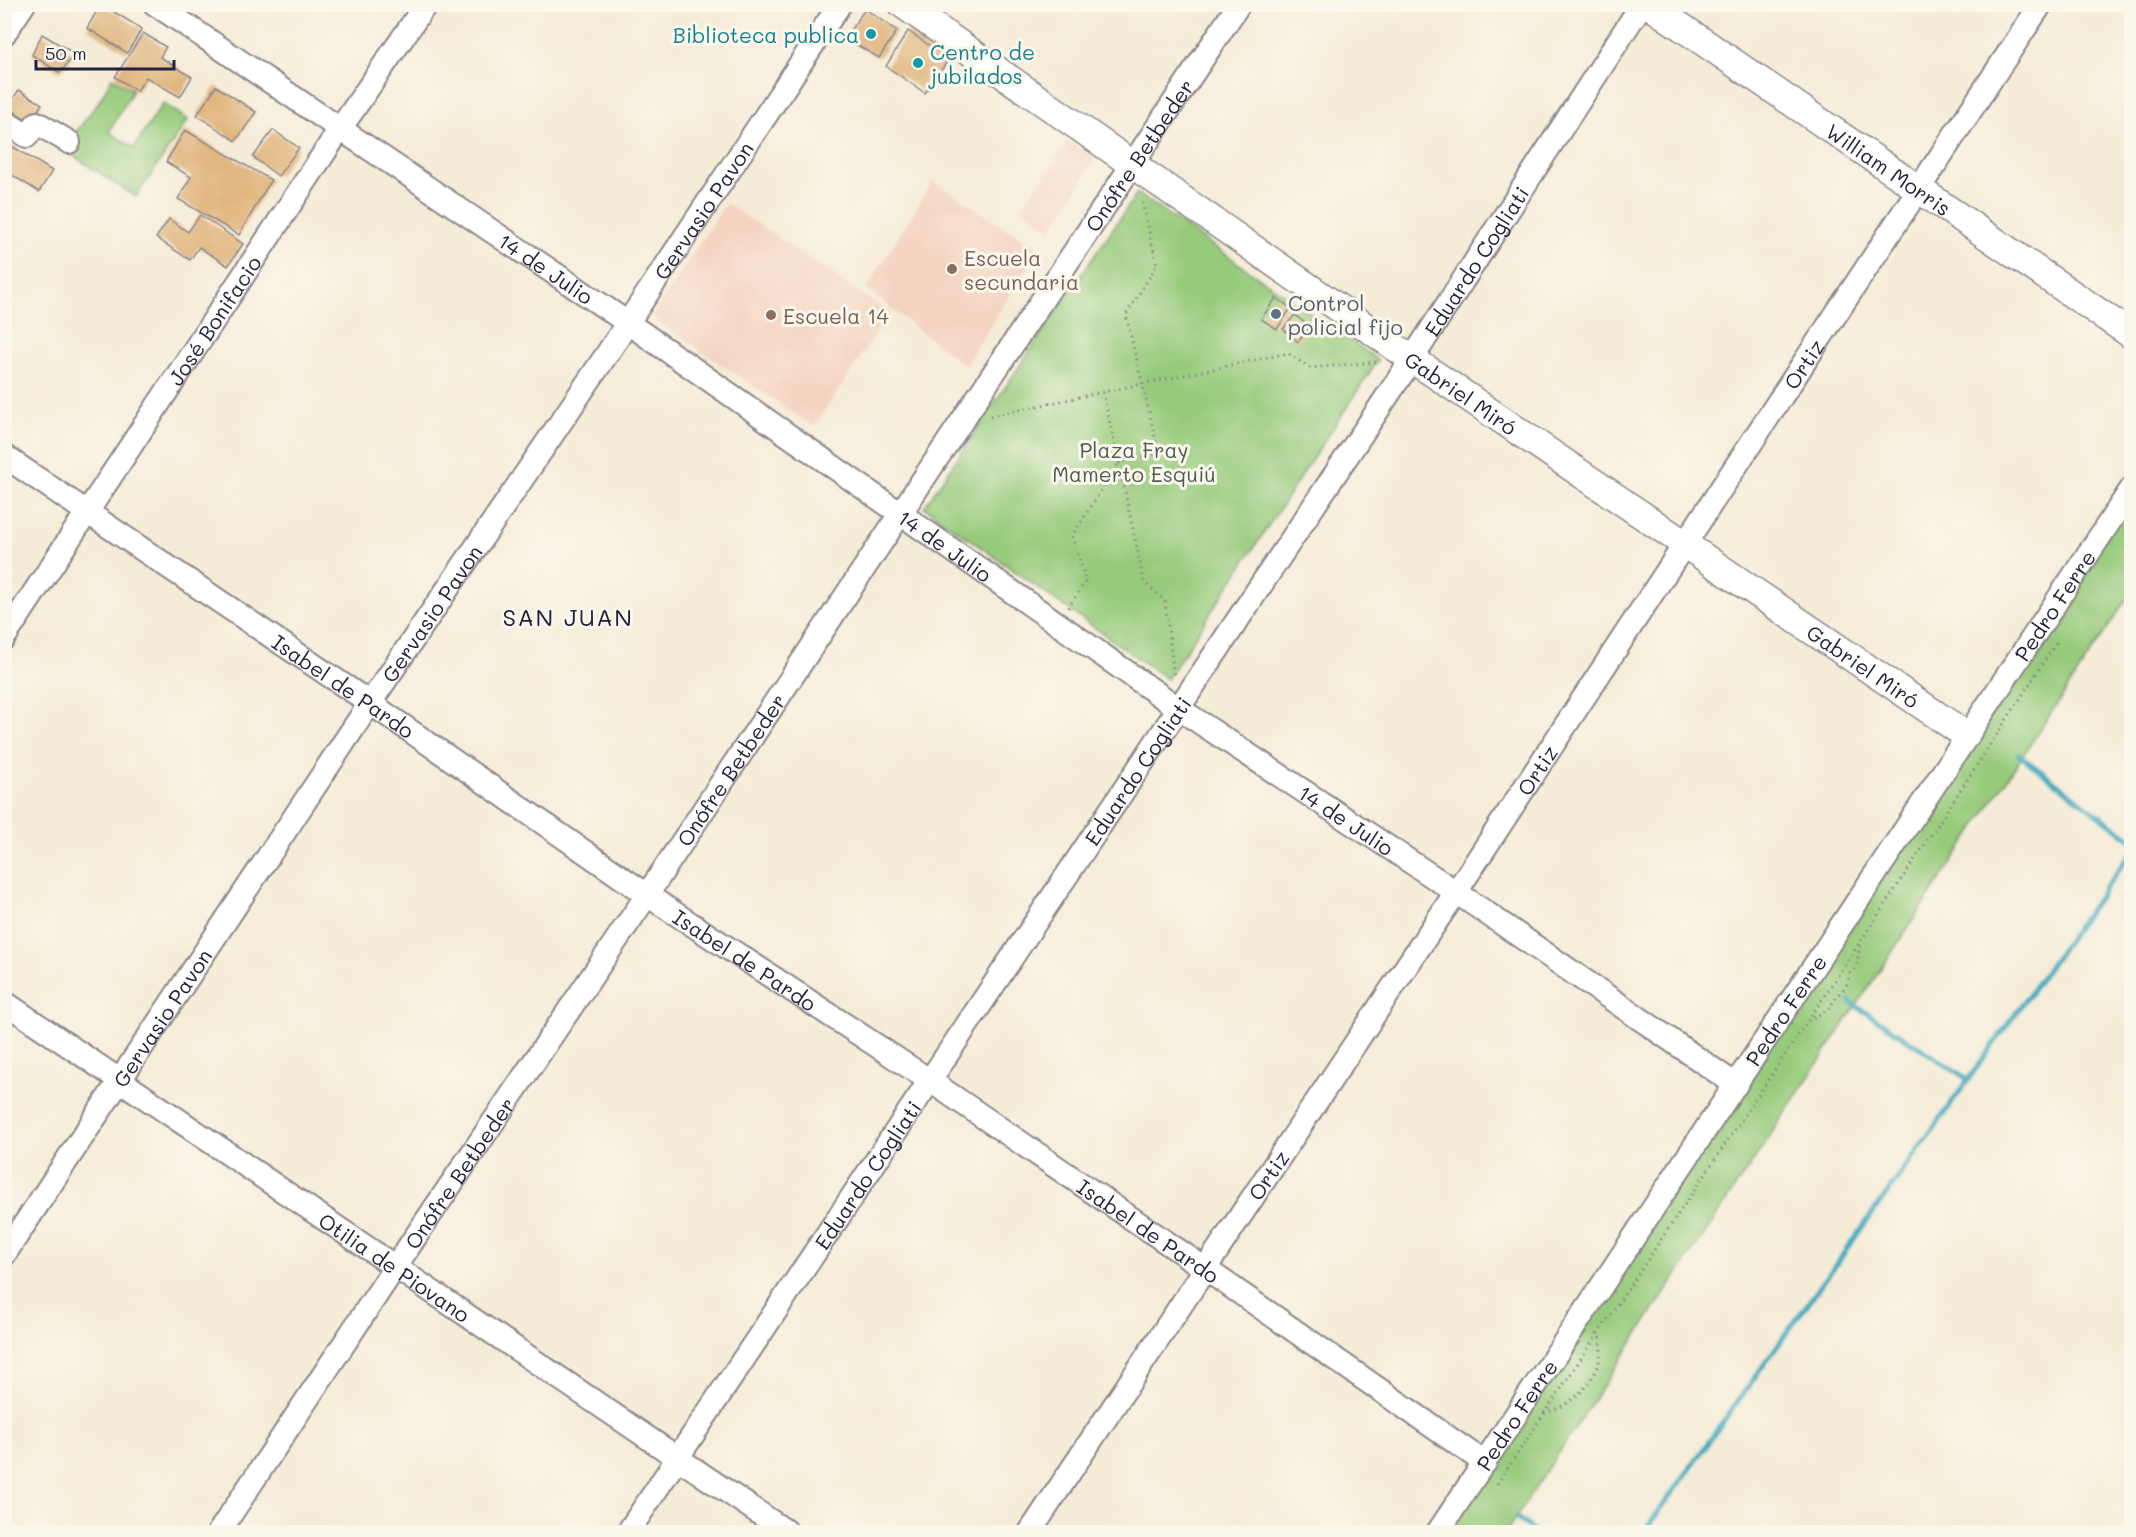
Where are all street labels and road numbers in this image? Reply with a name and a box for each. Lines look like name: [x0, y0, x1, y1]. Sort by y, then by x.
street label: Onófre Betbeder: [1078, 73, 1199, 236]
street label: William Morris: [1821, 117, 1957, 221]
street label: Gervasio Pavon: [647, 136, 758, 284]
street label: Eduardo Cogliati: [1417, 181, 1534, 341]
street label: 14 de Julio: [494, 226, 599, 310]
street label: José Bonifacio: [161, 250, 266, 390]
street label: Ortiz: [1777, 334, 1829, 394]
street label: Gabriel Miró: [1400, 345, 1523, 440]
street label: 14 de Julio: [893, 503, 998, 587]
street label: Gervasio Pavon: [375, 539, 487, 687]
street label: Pedro Ferre: [2008, 544, 2101, 666]
street label: Gabriel Miró: [1802, 618, 1925, 713]
street label: Isabel de Pardo: [267, 628, 420, 743]
street label: Onófre Betbeder: [670, 688, 791, 851]
street label: Eduardo Cogliati: [1078, 691, 1196, 850]
street label: Ortiz: [1510, 740, 1563, 800]
street label: 14 de Julio: [1294, 778, 1399, 861]
street label: Isabel de Pardo: [668, 903, 822, 1016]
street label: Gervasio Pavon: [106, 943, 217, 1092]
street label: Pedro Ferre: [1739, 949, 1832, 1071]
street label: Onófre Betbeder: [398, 1092, 520, 1254]
street label: Eduardo Cogliati: [808, 1095, 926, 1254]
street label: Ortiz: [1241, 1145, 1294, 1205]
street label: Isabel de Pardo: [1072, 1172, 1225, 1288]
street label: Otilia de Piovano: [314, 1206, 476, 1327]
street label: Pedro Ferre: [1469, 1354, 1563, 1475]

